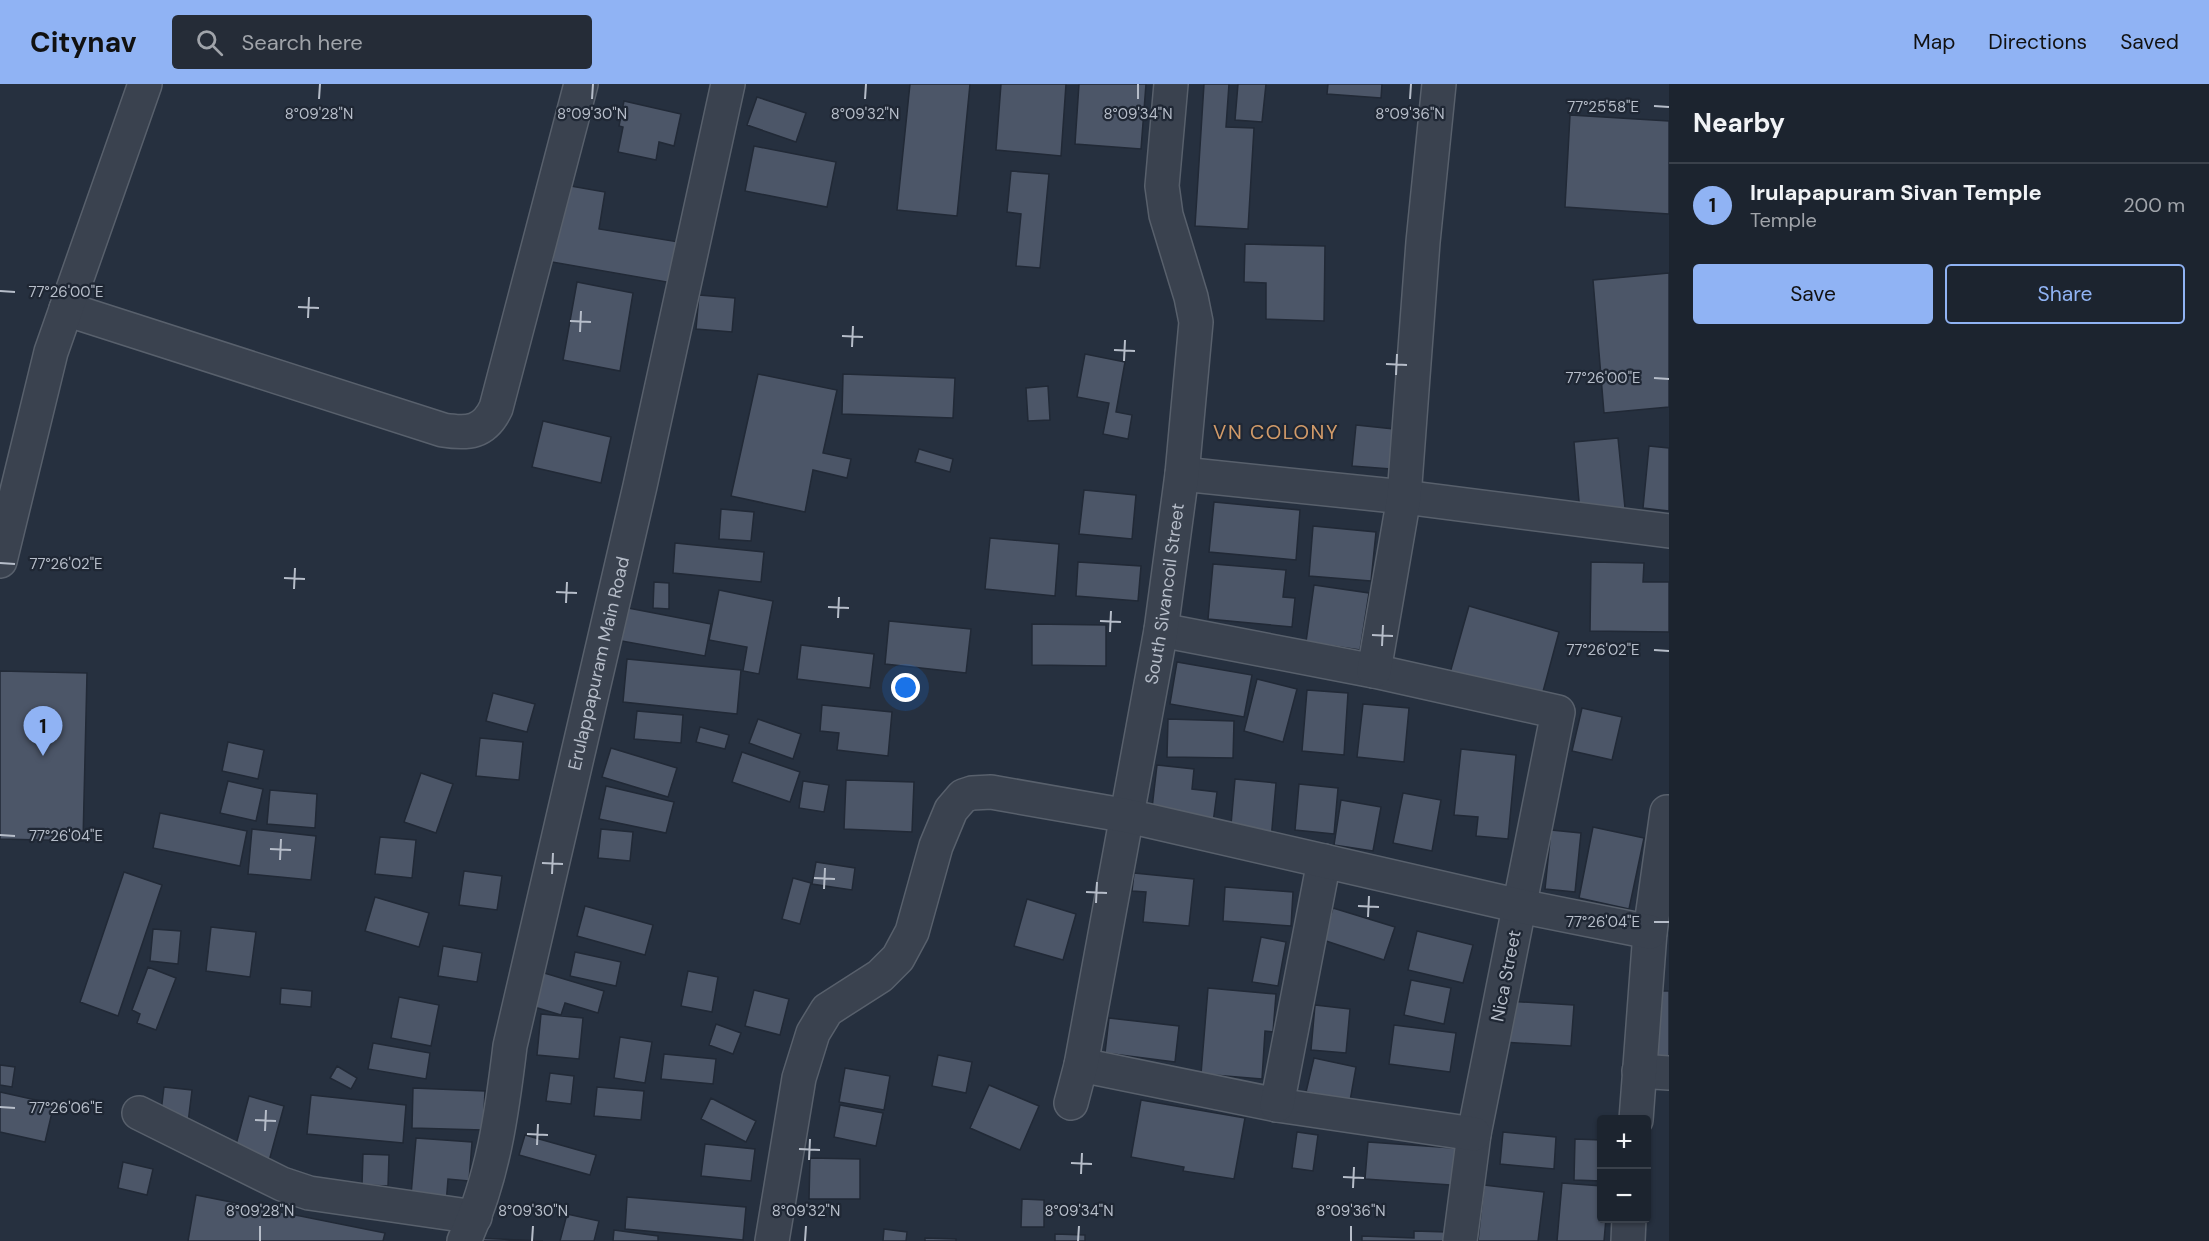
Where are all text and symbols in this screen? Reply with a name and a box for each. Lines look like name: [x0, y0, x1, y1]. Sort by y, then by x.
search box: [172, 15, 592, 69]
text: Citynav: [30, 24, 136, 61]
icon: search: [193, 26, 226, 59]
text: Search here: [241, 28, 363, 57]
text: Map: [1913, 28, 1955, 56]
text: Directions: [1988, 28, 2087, 56]
text: Saved: [2120, 28, 2179, 56]
text: 77°25'58"E: [1567, 97, 1639, 117]
text: 8°09'28"N: [285, 104, 353, 124]
text: 8°09'30"N: [557, 104, 627, 124]
text: 8°09'32"N: [831, 104, 899, 124]
text: 8°09'34"N: [1103, 104, 1173, 124]
text: 8°09'36"N: [1375, 104, 1445, 124]
text: Nearby: [1693, 106, 1785, 140]
text: Irulapapuram Sivan Temple: [1750, 178, 2042, 207]
text: 1: [1709, 192, 1716, 218]
text: 200 m: [2123, 192, 2185, 218]
text: Temple: [1750, 207, 1817, 233]
button: Save: [1693, 264, 1933, 324]
button: Share: [1945, 264, 2185, 324]
text: 77°26'00"E: [29, 282, 103, 302]
text: 77°26'00"E: [1566, 368, 1640, 388]
district label: VN COLONY: [1213, 419, 1339, 445]
street label: South Sivancoil Street: [1139, 502, 1190, 686]
text: 77°26'02"E: [29, 554, 103, 574]
street label: Erulappapuram Main Road: [562, 554, 635, 773]
text: 77°26'02"E: [1566, 640, 1640, 660]
your location: [891, 673, 920, 702]
pin: 1: [24, 706, 63, 756]
text: 77°26'04"E: [29, 826, 103, 846]
text: 77°26'04"E: [1566, 912, 1640, 932]
street label: Nica Street: [1485, 928, 1527, 1024]
text: 77°26'06"E: [29, 1098, 103, 1118]
map controls: [1597, 1115, 1651, 1223]
button: +: [1597, 1115, 1651, 1169]
button: −: [1597, 1169, 1651, 1223]
text: 8°09'28"N: [226, 1201, 294, 1221]
text: 8°09'30"N: [498, 1201, 568, 1221]
text: 8°09'32"N: [772, 1201, 840, 1221]
text: 8°09'34"N: [1044, 1201, 1114, 1221]
text: 8°09'36"N: [1316, 1201, 1386, 1221]

